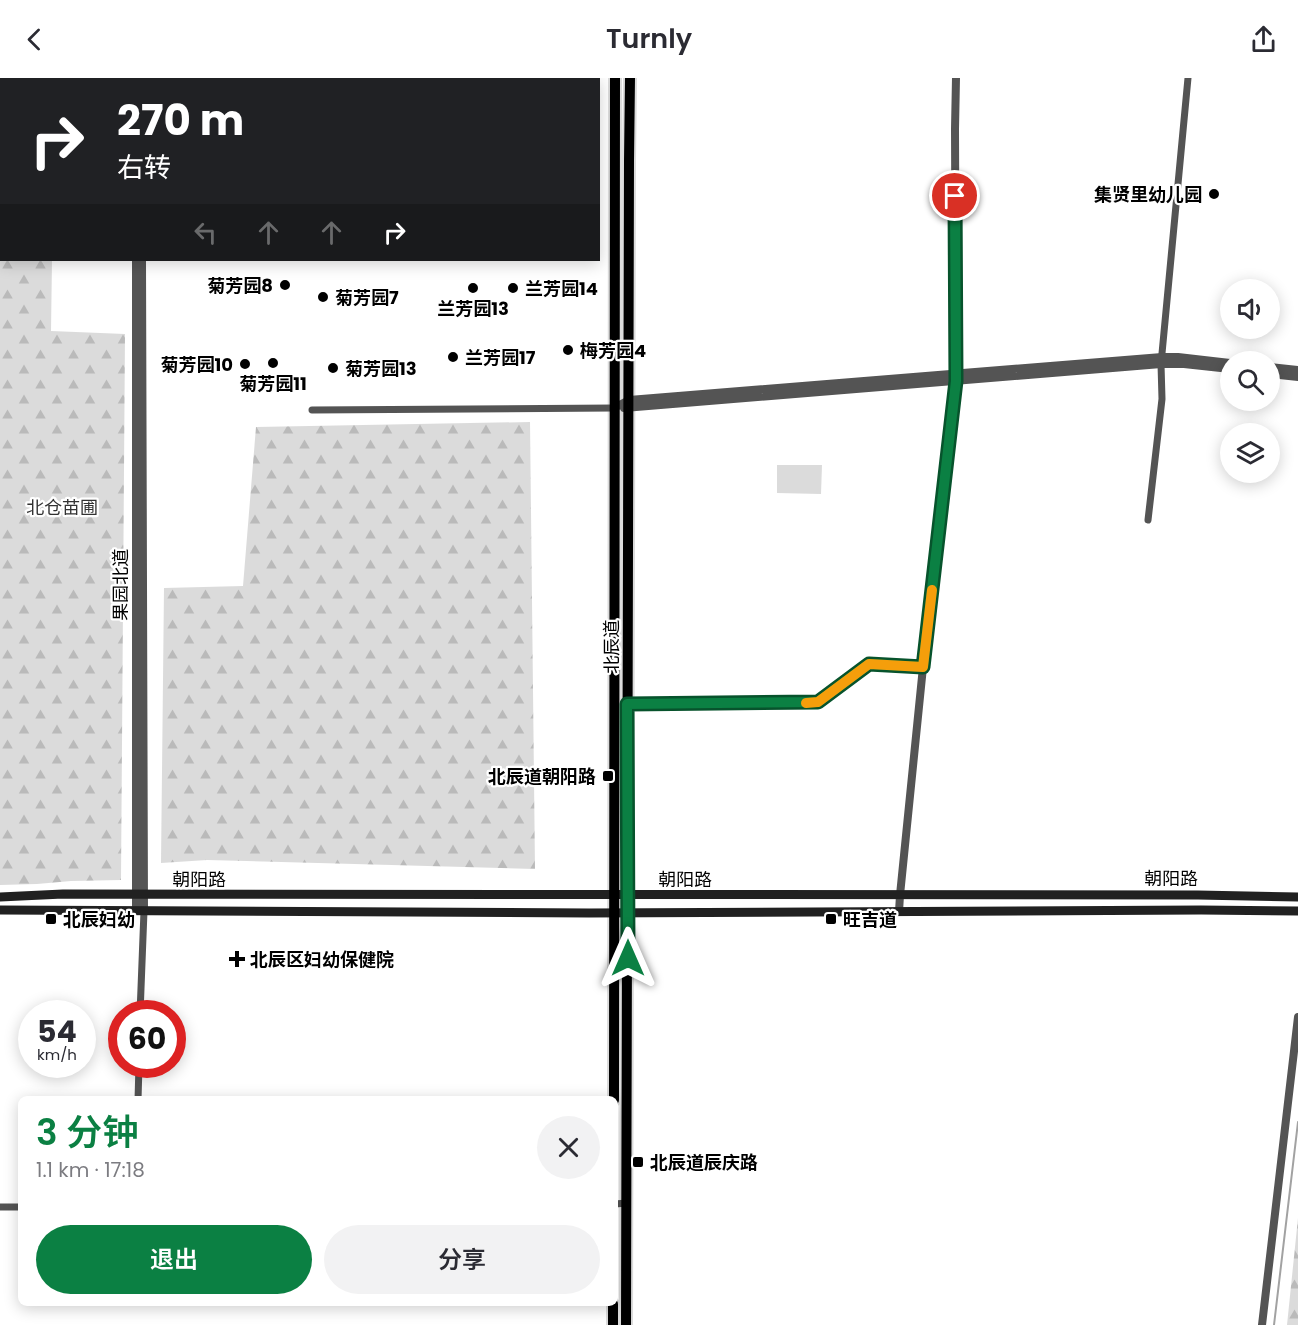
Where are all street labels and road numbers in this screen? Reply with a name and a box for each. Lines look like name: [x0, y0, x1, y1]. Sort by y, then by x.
street label: 果园北道: [108, 549, 133, 621]
street label: 北辰道: [599, 620, 624, 674]
street label: 朝阳路: [1144, 866, 1198, 891]
street label: 朝阳路: [172, 867, 226, 892]
street label: 朝阳路: [658, 867, 712, 892]

